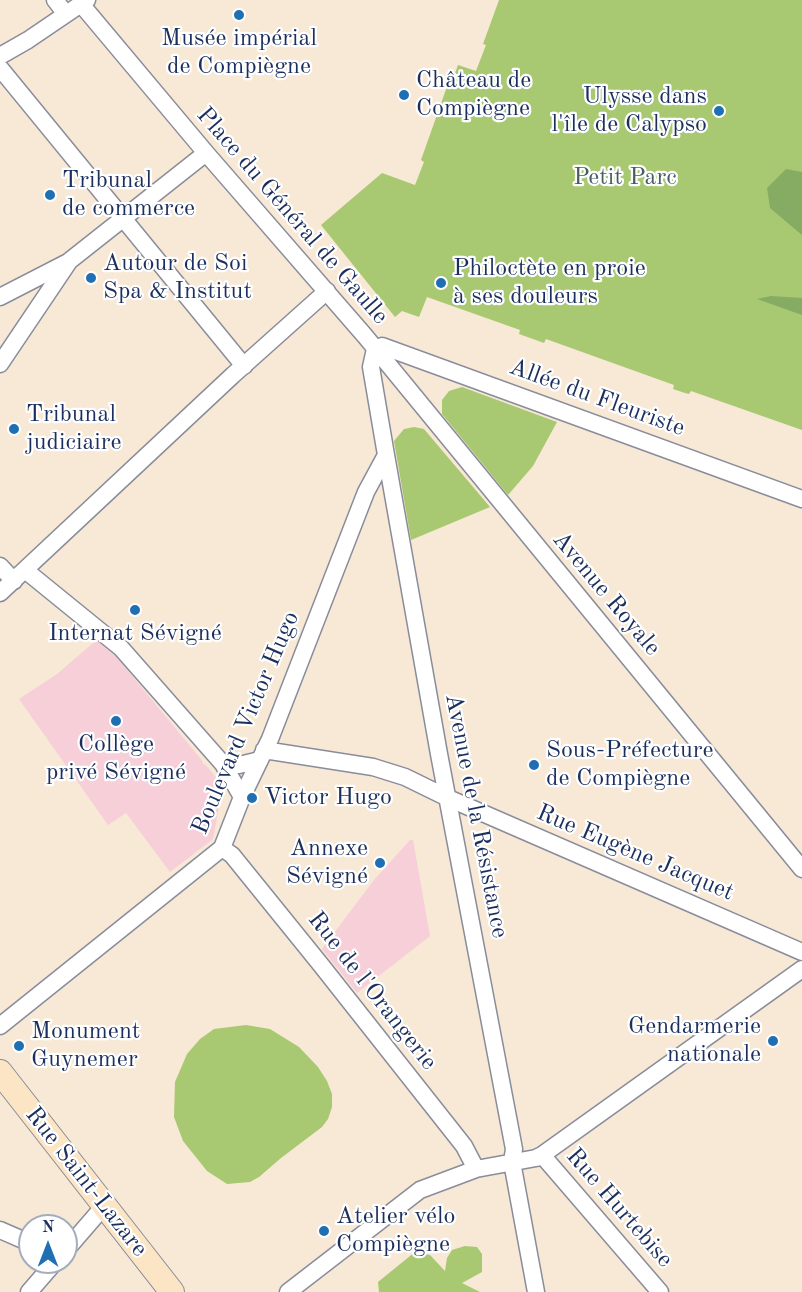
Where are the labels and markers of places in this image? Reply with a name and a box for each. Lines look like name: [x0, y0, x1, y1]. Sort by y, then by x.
marker: Musée impérial de Compiègne: [232, 8, 246, 22]
place label: Musée impérial de Compiègne: [161, 25, 317, 81]
place label: Château de Compiègne: [416, 67, 531, 123]
place label: Ulysse dans l'île de Calypso: [552, 83, 707, 139]
marker: Château de Compiègne: [397, 88, 411, 102]
marker: Ulysse dans l'île de Calypso: [712, 104, 726, 118]
place label: Tribunal de commerce: [62, 167, 195, 223]
marker: Tribunal de commerce: [43, 188, 57, 202]
place label: Autour de Soi Spa & Institut: [103, 250, 252, 306]
place label: Philoctète en proie à ses douleurs: [453, 255, 646, 311]
marker: Autour de Soi Spa & Institut: [84, 271, 98, 285]
marker: Philoctète en proie à ses douleurs: [434, 276, 448, 290]
place label: Tribunal judiciaire: [26, 401, 122, 457]
marker: Tribunal judiciaire: [7, 422, 21, 436]
marker: Internat Sévigné: [128, 603, 142, 617]
place label: Internat Sévigné: [48, 620, 222, 648]
marker: Collège privé Sévigné: [109, 714, 123, 728]
place label: Collège privé Sévigné: [46, 731, 186, 787]
place label: Sous-Préfecture de Compiègne: [546, 737, 714, 793]
marker: Sous-Préfecture de Compiègne: [527, 758, 541, 772]
place label: Victor Hugo: [264, 784, 392, 812]
marker: Victor Hugo: [245, 791, 259, 805]
place label: Annexe Sévigné: [286, 835, 368, 891]
marker: Annexe Sévigné: [373, 856, 387, 870]
place label: Gendarmerie nationale: [628, 1013, 761, 1069]
place label: Monument Guynemer: [31, 1018, 140, 1074]
marker: Gendarmerie nationale: [766, 1034, 780, 1048]
marker: Monument Guynemer: [12, 1039, 26, 1053]
place label: Atelier vélo Compiègne: [336, 1203, 455, 1259]
marker: Atelier vélo Compiègne: [317, 1224, 331, 1238]

